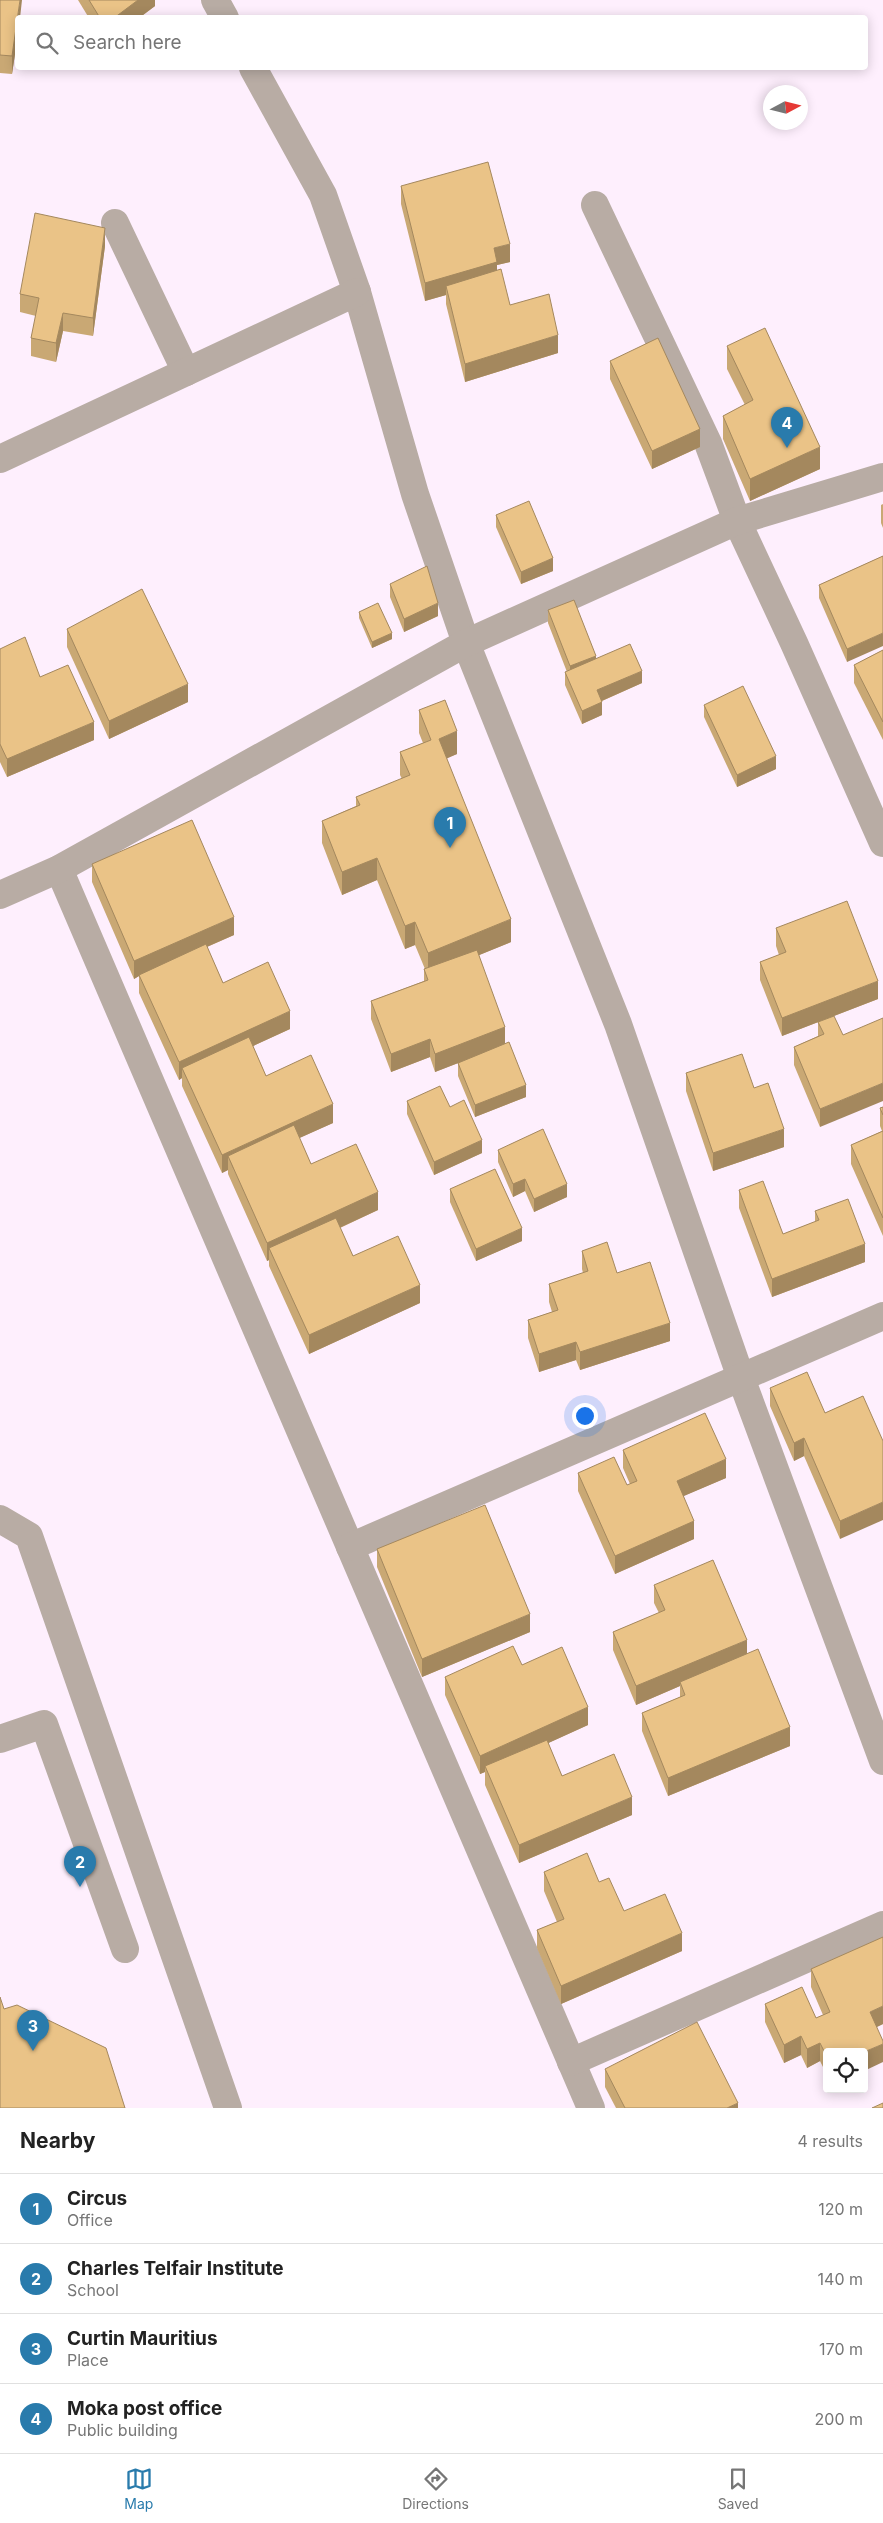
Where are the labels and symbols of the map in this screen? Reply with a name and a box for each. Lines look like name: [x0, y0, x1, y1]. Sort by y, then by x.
north arrow: [763, 85, 808, 130]
pin: 4: [771, 407, 803, 448]
pin: 1: [434, 807, 466, 848]
your location: [572, 1403, 598, 1429]
pin: 2: [64, 1846, 96, 1887]
pin: 3: [17, 2010, 49, 2051]

